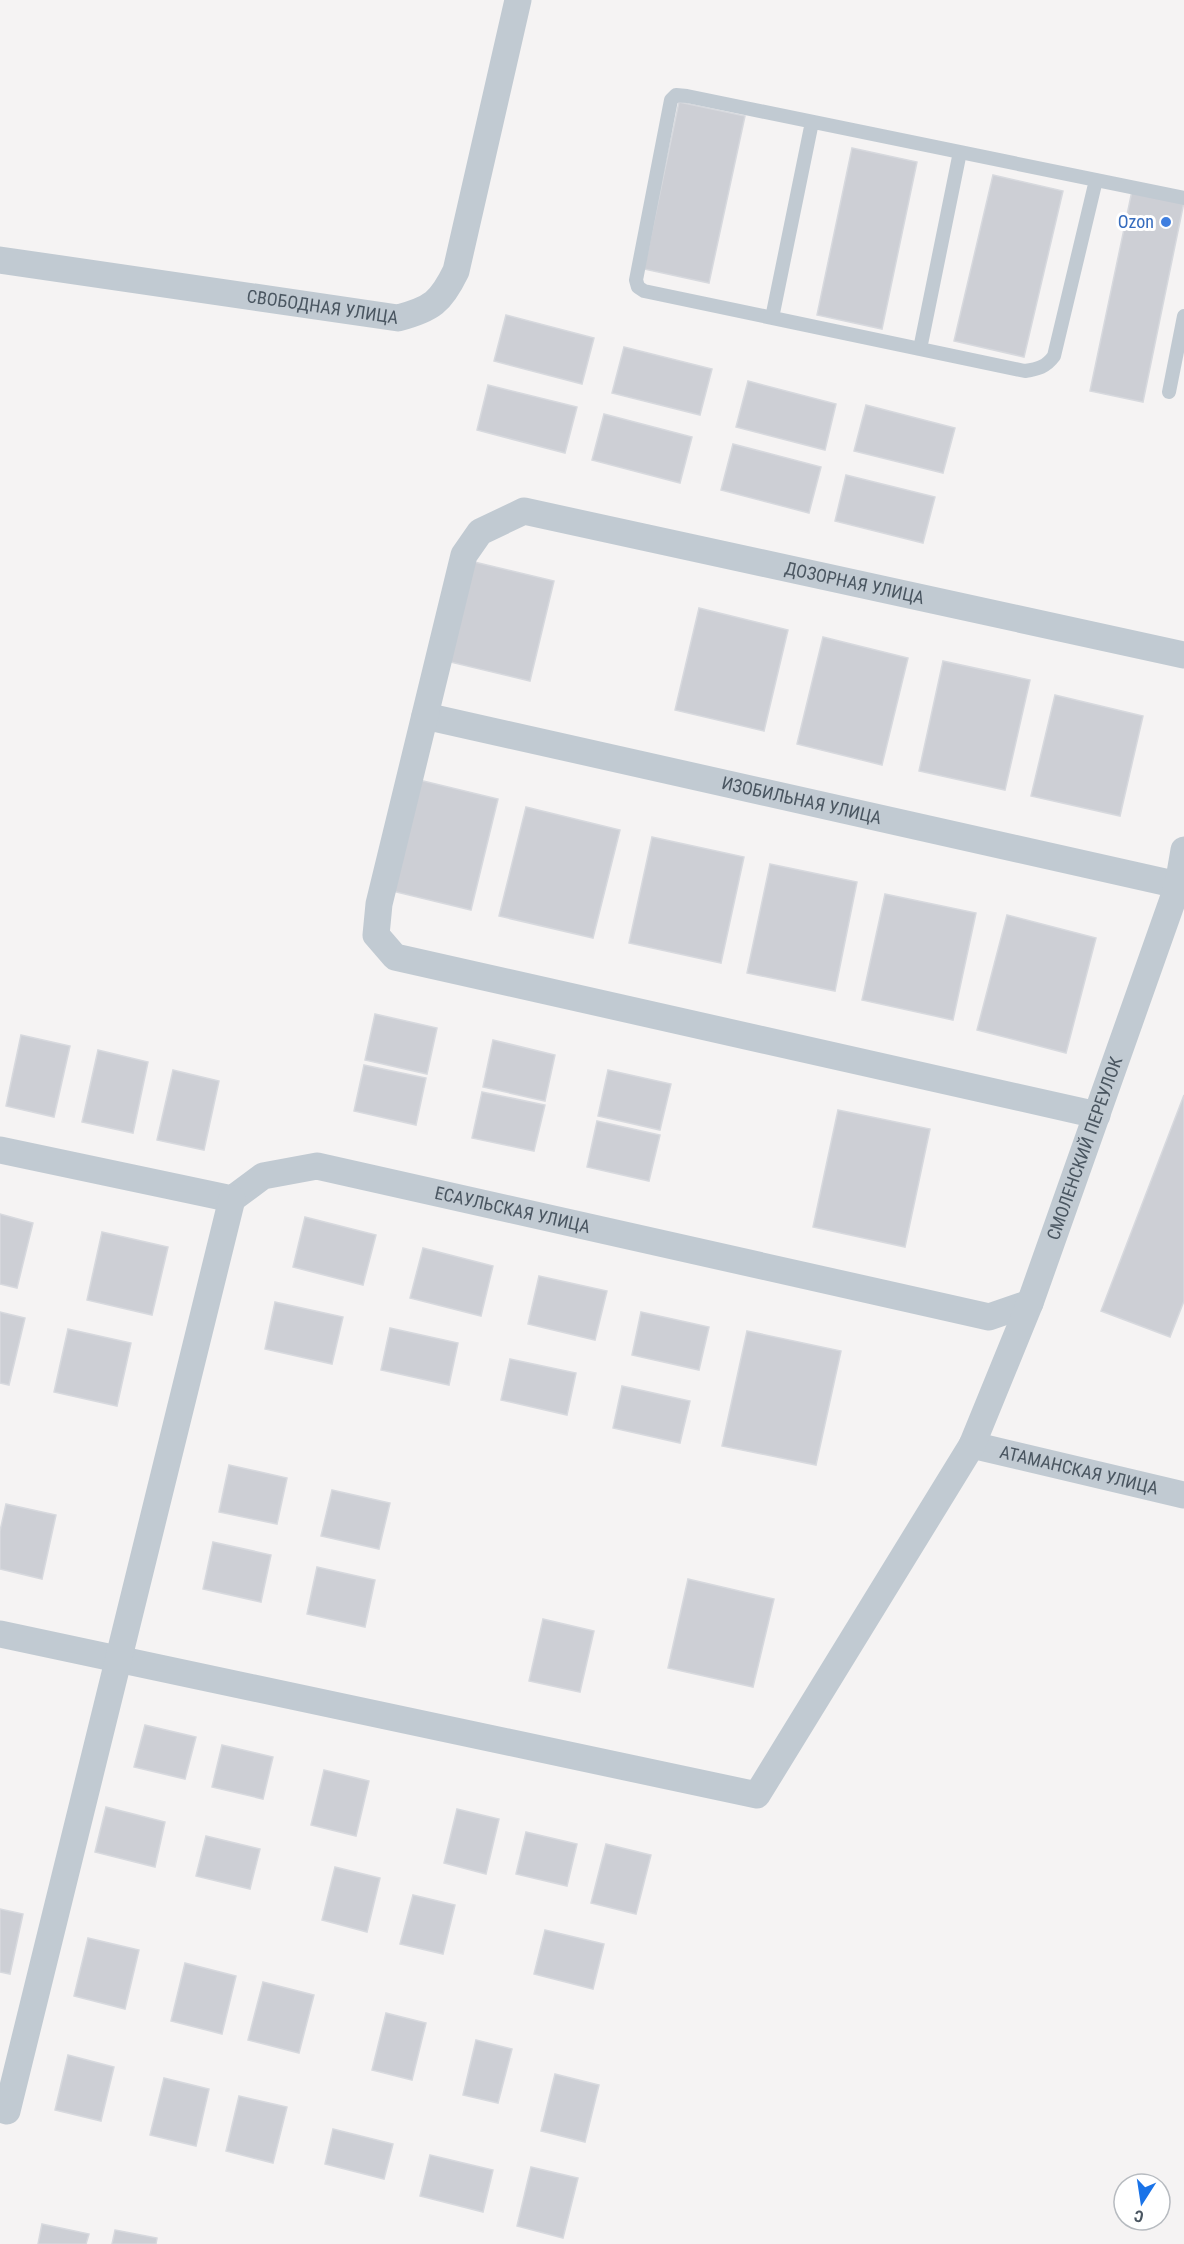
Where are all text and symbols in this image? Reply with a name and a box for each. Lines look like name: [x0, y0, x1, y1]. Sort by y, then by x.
place label: Ozon: [1118, 211, 1154, 232]
marker: Ozon: [1159, 215, 1173, 229]
street label: СВОБОДНАЯ УЛИЦА: [246, 285, 400, 328]
street label: ДОЗОРНАЯ УЛИЦА: [783, 557, 927, 608]
street label: ИЗОБИЛЬНАЯ УЛИЦА: [720, 772, 884, 828]
street label: СМОЛЕНСКИЙ ПЕРЕУЛОК: [1042, 1054, 1126, 1243]
street label: ЕСАУЛЬСКАЯ УЛИЦА: [433, 1182, 593, 1237]
street label: АТАМАНСКАЯ УЛИЦА: [998, 1441, 1161, 1499]
north arrow: [1112, 2172, 1172, 2232]
text: С: [1133, 2206, 1145, 2226]

